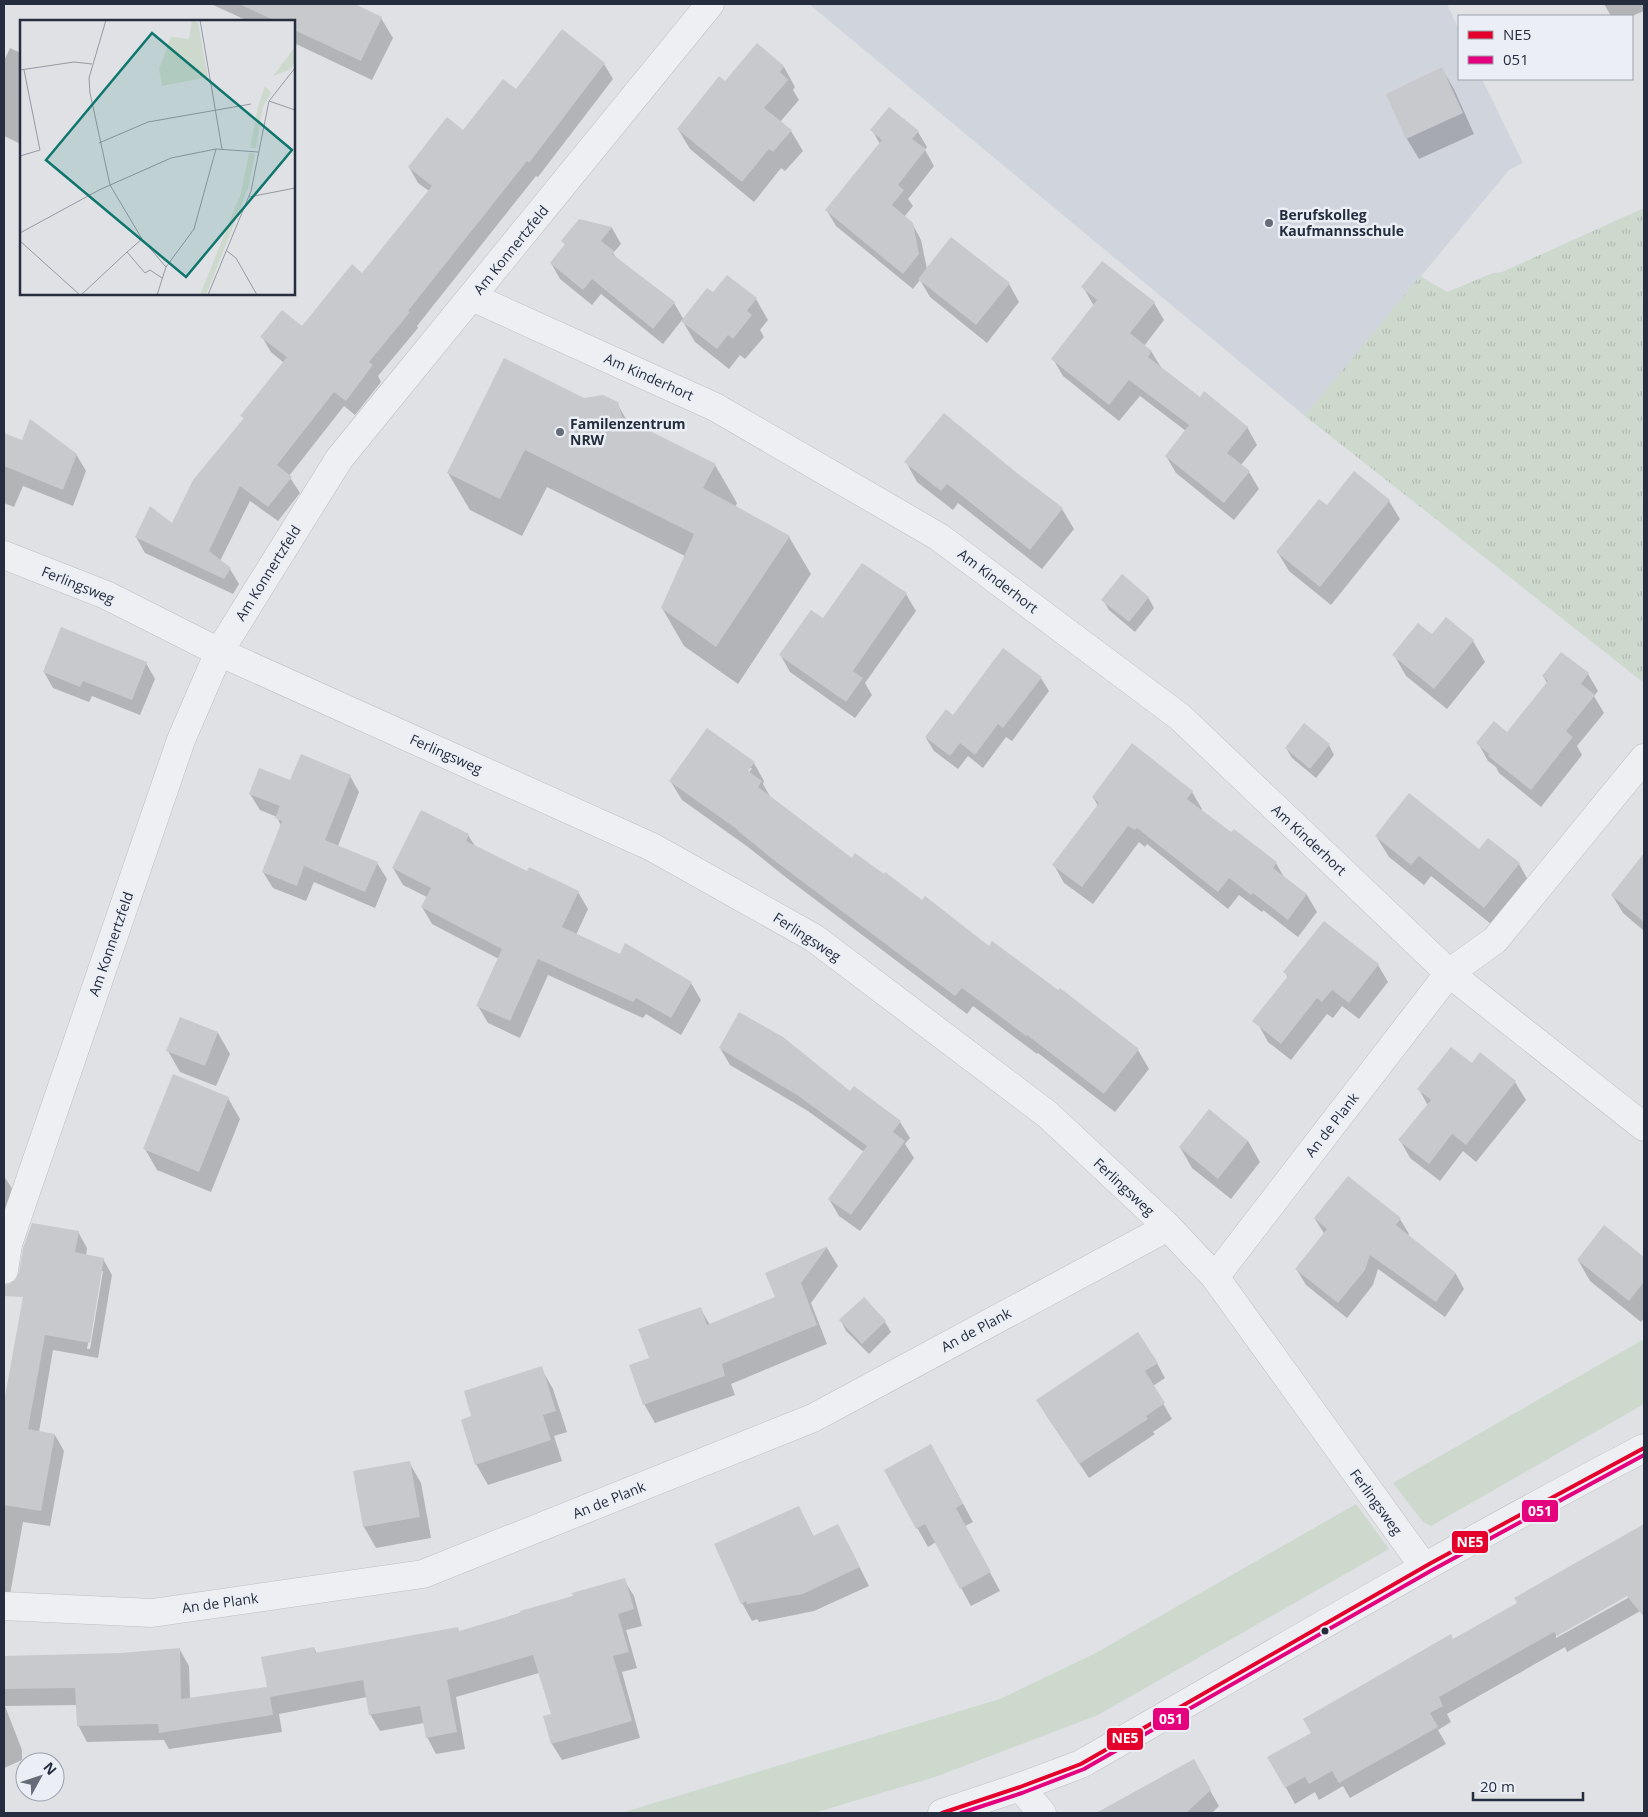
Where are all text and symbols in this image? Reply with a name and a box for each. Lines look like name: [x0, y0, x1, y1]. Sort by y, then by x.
legend: [1458, 15, 1633, 80]
inset map: [20, 20, 295, 295]
text: NE5: [1503, 24, 1531, 44]
text: 051: [1503, 49, 1529, 69]
street label: Am Konnertzfeld: [469, 201, 552, 298]
place label: Berufskolleg Kaufmannsschule: [1279, 205, 1404, 240]
marker: Berufskolleg Kaufmannsschule: [1263, 217, 1275, 229]
street label: Am Kinderhort: [601, 348, 697, 405]
place label: Familenzentrum NRW: [570, 414, 686, 449]
marker: Familenzentrum NRW: [554, 426, 566, 438]
street label: Am Konnertzfeld: [231, 521, 305, 624]
street label: Am Kinderhort: [954, 544, 1042, 617]
street label: Ferlingsweg: [39, 561, 118, 608]
street label: Ferlingsweg: [407, 729, 486, 778]
street label: Am Kinderhort: [1268, 800, 1351, 879]
street label: Am Konnertzfeld: [84, 889, 137, 999]
street label: Ferlingsweg: [770, 908, 845, 966]
street label: An de Plank: [1300, 1088, 1363, 1161]
street label: Ferlingsweg: [1090, 1153, 1159, 1220]
street label: An de Plank: [937, 1303, 1015, 1356]
street label: Ferlingsweg: [1346, 1465, 1407, 1539]
street label: An de Plank: [570, 1476, 649, 1523]
line badge: 051: [1521, 1499, 1559, 1523]
text: 051: [1528, 1501, 1552, 1520]
line badge: NE5: [1451, 1530, 1489, 1554]
text: NE5: [1456, 1532, 1484, 1551]
street label: An de Plank: [181, 1588, 260, 1617]
unlabelled marker: [1320, 1626, 1330, 1636]
line badge: 051: [1152, 1707, 1190, 1731]
text: 051: [1159, 1709, 1183, 1728]
line badge: NE5: [1106, 1727, 1144, 1751]
text: NE5: [1111, 1728, 1139, 1747]
north arrow: [15, 1752, 65, 1802]
text: N: [39, 1758, 61, 1779]
scale bar: [1473, 1770, 1583, 1802]
text: 20 m: [1480, 1776, 1515, 1796]

